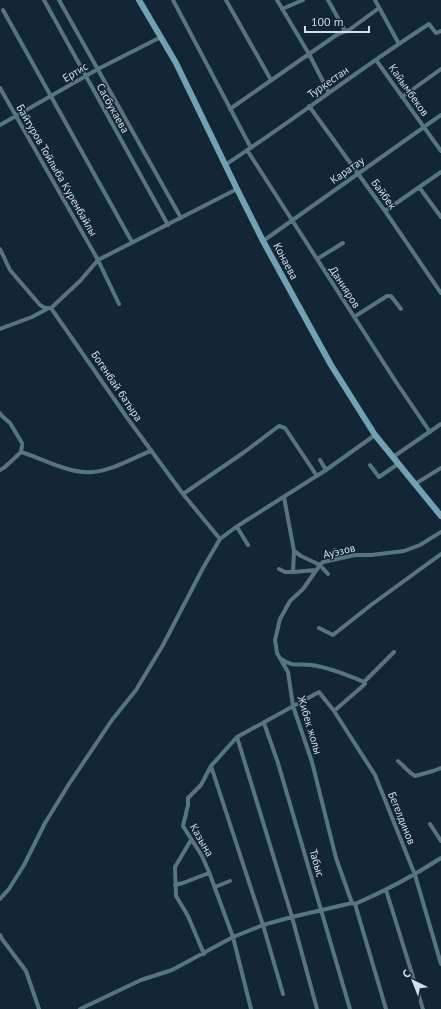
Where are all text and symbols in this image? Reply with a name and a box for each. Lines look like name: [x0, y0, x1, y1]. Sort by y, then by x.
scale bar: [305, 8, 369, 34]
text: 100 m: [311, 14, 344, 29]
street label: Ертис: [60, 59, 90, 85]
street label: Кайымбеков: [386, 61, 432, 119]
street label: Туркестан: [305, 63, 351, 101]
street label: Сасбукаева: [94, 81, 132, 135]
street label: Байтуров Тойлыба Куренбайлы: [13, 102, 101, 238]
street label: Каратау: [327, 153, 368, 187]
street label: Байбек: [368, 176, 400, 213]
street label: Конаева: [270, 240, 302, 282]
street label: Данияров: [326, 263, 364, 311]
street label: Богенбай батыра: [88, 348, 146, 424]
street label: Ауэзов: [322, 541, 356, 561]
street label: Жибек жолы: [294, 693, 326, 756]
street label: Бегелдинов: [385, 790, 419, 846]
street label: Казына: [187, 821, 217, 859]
street label: Табыс: [306, 847, 328, 879]
north arrow: [393, 961, 433, 1001]
text: С: [399, 966, 413, 981]

